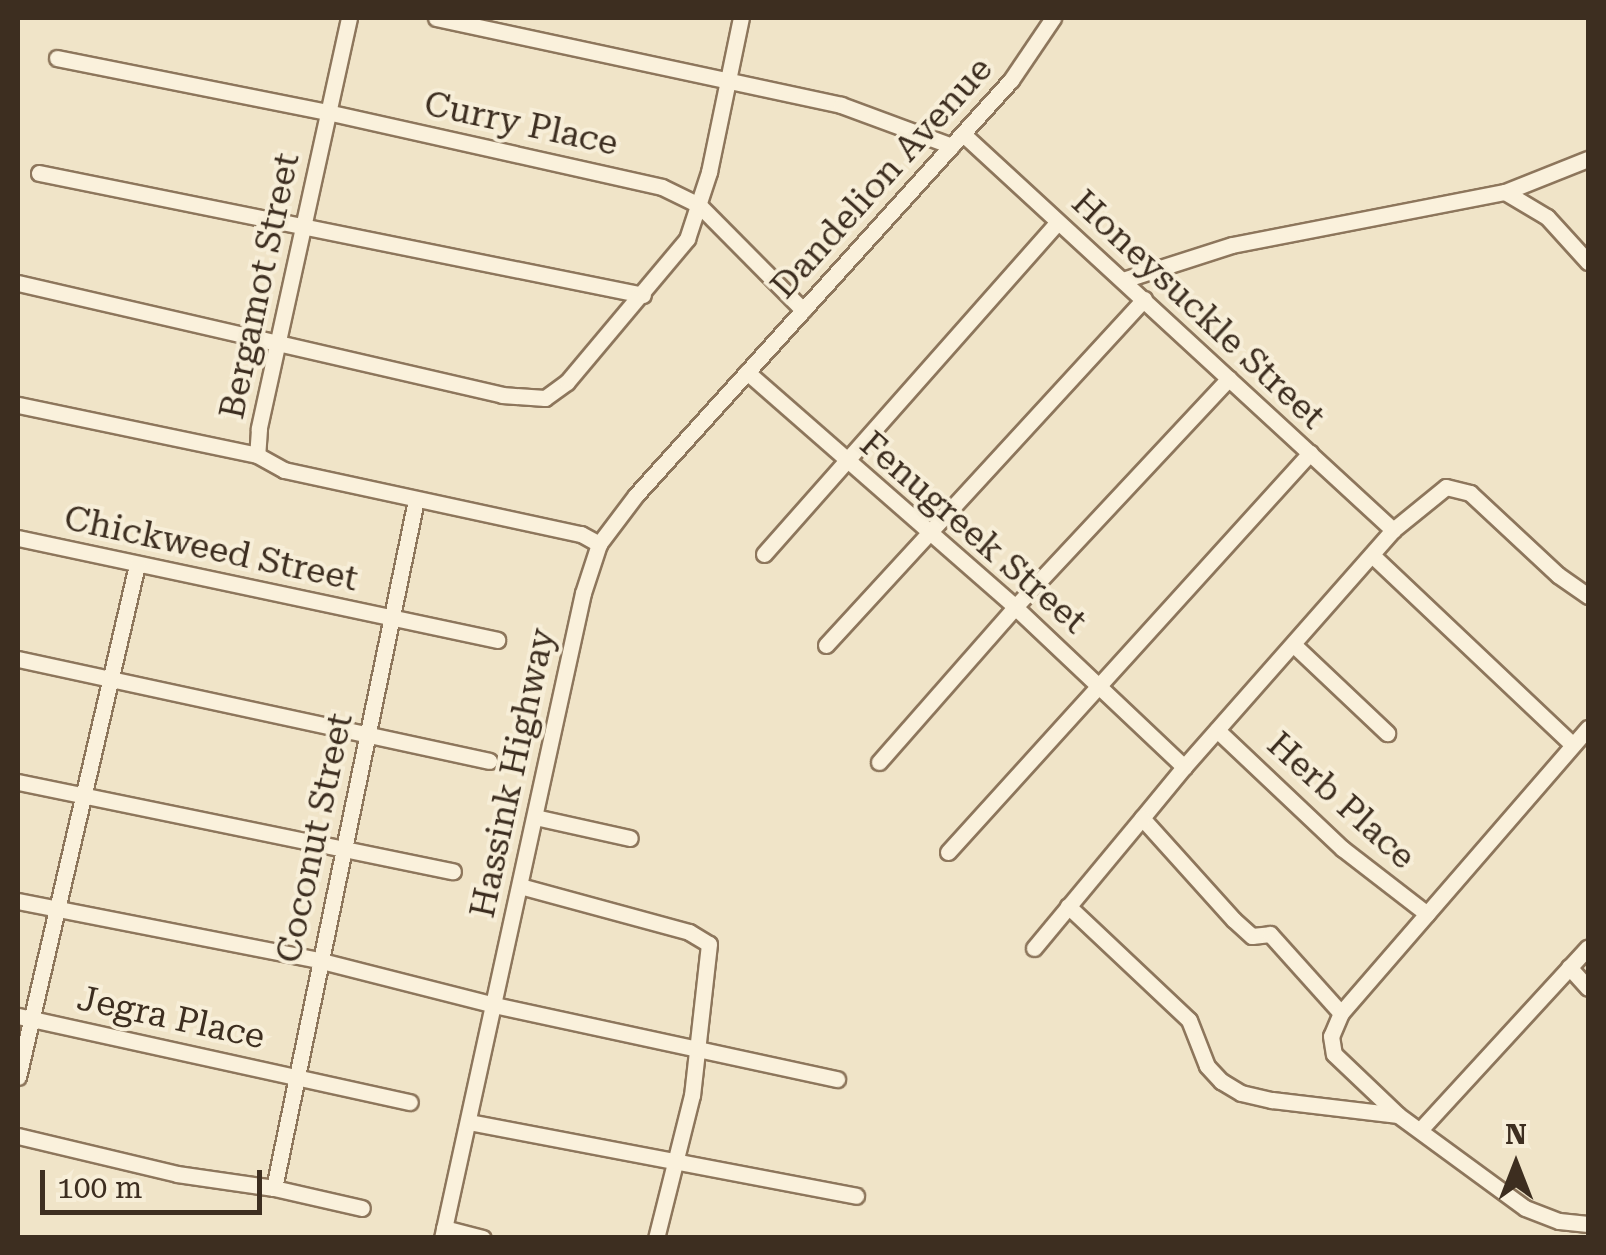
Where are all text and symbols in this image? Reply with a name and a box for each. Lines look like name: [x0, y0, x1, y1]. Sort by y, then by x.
street label: Dandelion Avenue: [763, 49, 1001, 307]
street label: Curry Place: [420, 83, 622, 165]
street label: Bergamot Street: [211, 149, 309, 423]
street label: Honeysuckle Street: [1063, 182, 1333, 438]
street label: Fenugreek Street: [851, 423, 1095, 643]
street label: Chickweed Street: [60, 497, 362, 601]
street label: Hassink Highway: [462, 624, 564, 922]
street label: Coconut Street: [268, 709, 362, 967]
street label: Herb Place: [1258, 724, 1424, 878]
street label: Jegra Place: [73, 978, 269, 1058]
north arrow: [1466, 1115, 1566, 1215]
text: N: [1505, 1118, 1527, 1151]
scale bar: [45, 1150, 268, 1212]
text: 100 m: [57, 1170, 142, 1205]

